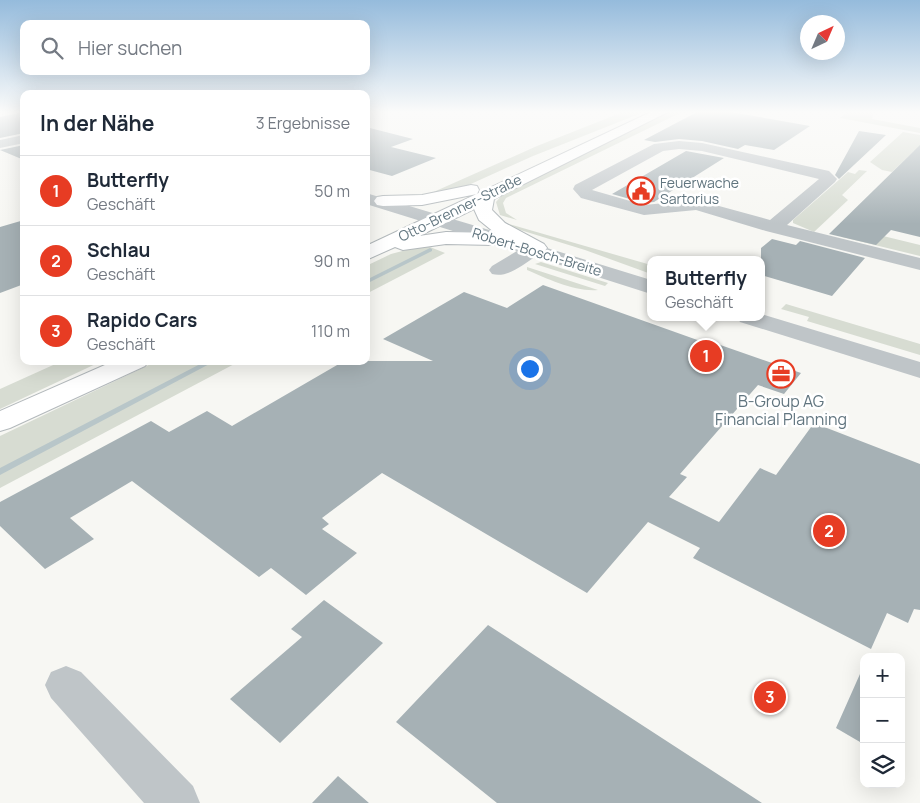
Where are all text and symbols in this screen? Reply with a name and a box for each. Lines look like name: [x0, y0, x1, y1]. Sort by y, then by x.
north arrow: [800, 15, 845, 60]
search box: [20, 20, 370, 75]
icon: search: [38, 34, 66, 62]
text: Hier suchen: [78, 35, 182, 61]
text: In der Nähe: [40, 109, 154, 137]
text: 3 Ergebnisse: [256, 112, 350, 134]
text: Butterfly: [87, 167, 169, 193]
street label: Otto-Brenner-Straße: [395, 169, 525, 246]
place label: Feuerwache Sartorius: [660, 173, 739, 208]
public building icon: Feuerwache Sartorius: [626, 176, 656, 206]
text: 1: [52, 180, 60, 202]
text: 50 m: [314, 180, 350, 202]
text: Geschäft: [87, 193, 155, 215]
street label: Robert-Bosch-Breite: [470, 223, 604, 280]
text: Schlau: [87, 237, 150, 263]
text: 2: [51, 250, 61, 272]
text: 90 m: [314, 250, 350, 272]
popup: [647, 256, 765, 321]
text: Geschäft: [87, 263, 155, 285]
text: Butterfly: [665, 265, 747, 291]
text: Geschäft: [665, 291, 733, 313]
text: Rapido Cars: [87, 307, 197, 333]
text: 3: [51, 320, 61, 342]
text: 110 m: [311, 320, 350, 342]
text: Geschäft: [87, 333, 155, 355]
pin: 1: [690, 337, 722, 375]
your location: [517, 356, 543, 382]
office icon: B-Group AG Financial Planning: [766, 359, 796, 389]
place label: B-Group AG Financial Planning: [715, 390, 847, 430]
pin: 2: [813, 512, 845, 550]
map controls: [860, 653, 905, 788]
button: +: [860, 653, 905, 698]
pin: 3: [754, 678, 786, 716]
button: −: [860, 698, 905, 743]
button: layers: [860, 743, 905, 788]

